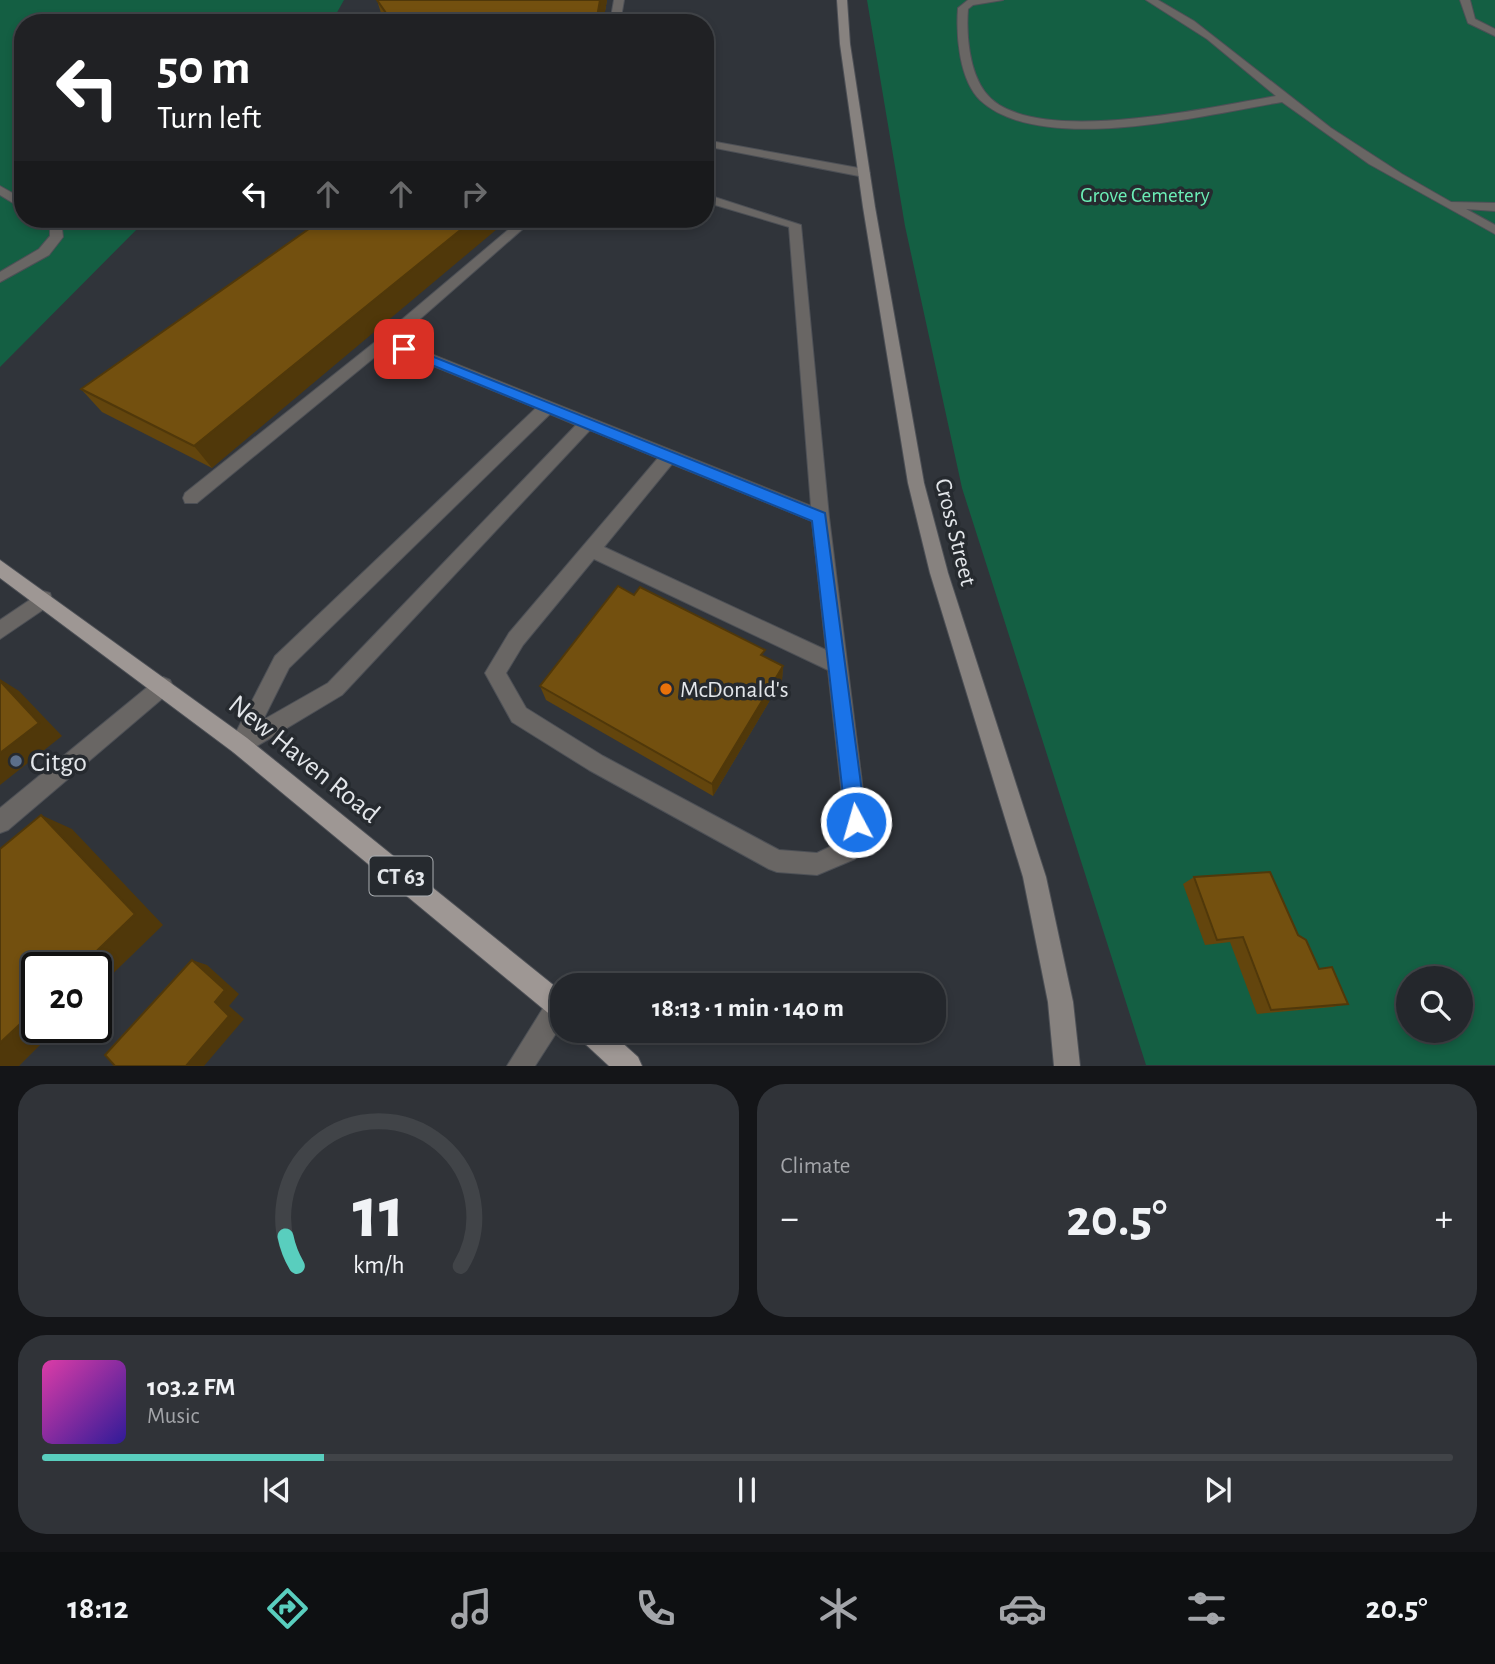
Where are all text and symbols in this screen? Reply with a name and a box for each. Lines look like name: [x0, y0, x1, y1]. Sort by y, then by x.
icon: left: [42, 42, 133, 133]
text: 50 m: [157, 44, 251, 93]
text: Turn left: [157, 102, 261, 134]
icon: left: [236, 175, 274, 213]
icon: ahead: [309, 175, 347, 213]
icon: ahead: [382, 175, 420, 213]
icon: right: [455, 175, 493, 213]
park label: Grove Cemetery: [1080, 185, 1210, 206]
pin: [374, 319, 434, 379]
icon: arrive: [385, 330, 423, 368]
street label: Cross Street: [930, 476, 980, 589]
place label: McDonald's: [680, 678, 789, 702]
marker: McDonald's: [658, 681, 674, 697]
street label: New Haven Road: [223, 690, 385, 829]
place label: Citgo: [30, 749, 87, 777]
marker: Citgo: [8, 753, 24, 769]
position arrow: [819, 785, 893, 859]
road number: CT 63: [370, 856, 432, 896]
speed limit sign: 20: [21, 952, 112, 1043]
map controls: [1396, 966, 1473, 1043]
button: search: [1396, 966, 1473, 1043]
text: 18:13 · 1 min · 140 m: [652, 995, 844, 1021]
text: Climate: [781, 1155, 850, 1178]
text: 11: [352, 1179, 404, 1252]
text: 20.5°: [1066, 1193, 1167, 1245]
text: −: [781, 1200, 799, 1238]
text: +: [1435, 1200, 1453, 1238]
text: km/h: [352, 1253, 404, 1278]
text: 103.2 FM: [147, 1374, 236, 1400]
text: Music: [147, 1405, 199, 1428]
icon: previous: [258, 1471, 296, 1509]
icon: pause: [728, 1471, 766, 1509]
icon: next: [1199, 1471, 1237, 1509]
icon: directions: [263, 1584, 312, 1633]
icon: music: [447, 1584, 496, 1633]
icon: phone: [631, 1584, 680, 1633]
icon: climate: [814, 1584, 863, 1633]
icon: car: [998, 1584, 1047, 1633]
icon: filters: [1182, 1584, 1231, 1633]
text: 18:12: [67, 1592, 129, 1624]
text: 20.5°: [1365, 1592, 1428, 1624]

